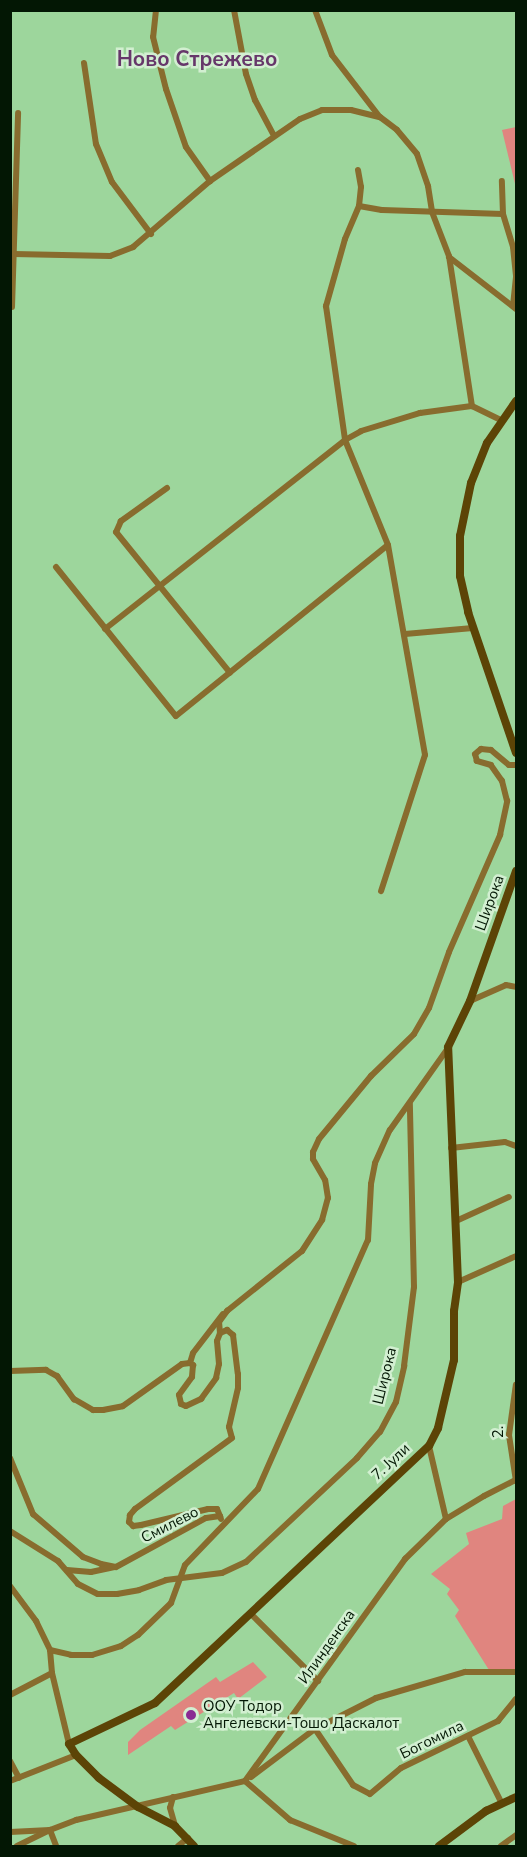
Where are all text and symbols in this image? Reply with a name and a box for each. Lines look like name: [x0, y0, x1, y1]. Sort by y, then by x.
district label: Ново Стрежево: [117, 46, 277, 72]
street label: Широка: [472, 873, 508, 933]
street label: Широка: [369, 1346, 401, 1406]
street label: 2.: [490, 1426, 508, 1438]
street label: 7. Јули: [368, 1440, 414, 1484]
street label: Смилево: [138, 1503, 202, 1547]
street label: Илинденска: [295, 1607, 359, 1687]
place label: ООУ Тодор Ангелевски-Тошо Даскалот: [203, 1697, 399, 1732]
marker: ООУ Тодор Ангелевски-Тошо Даскалот: [184, 1708, 198, 1722]
street label: Богомила: [397, 1717, 467, 1763]

